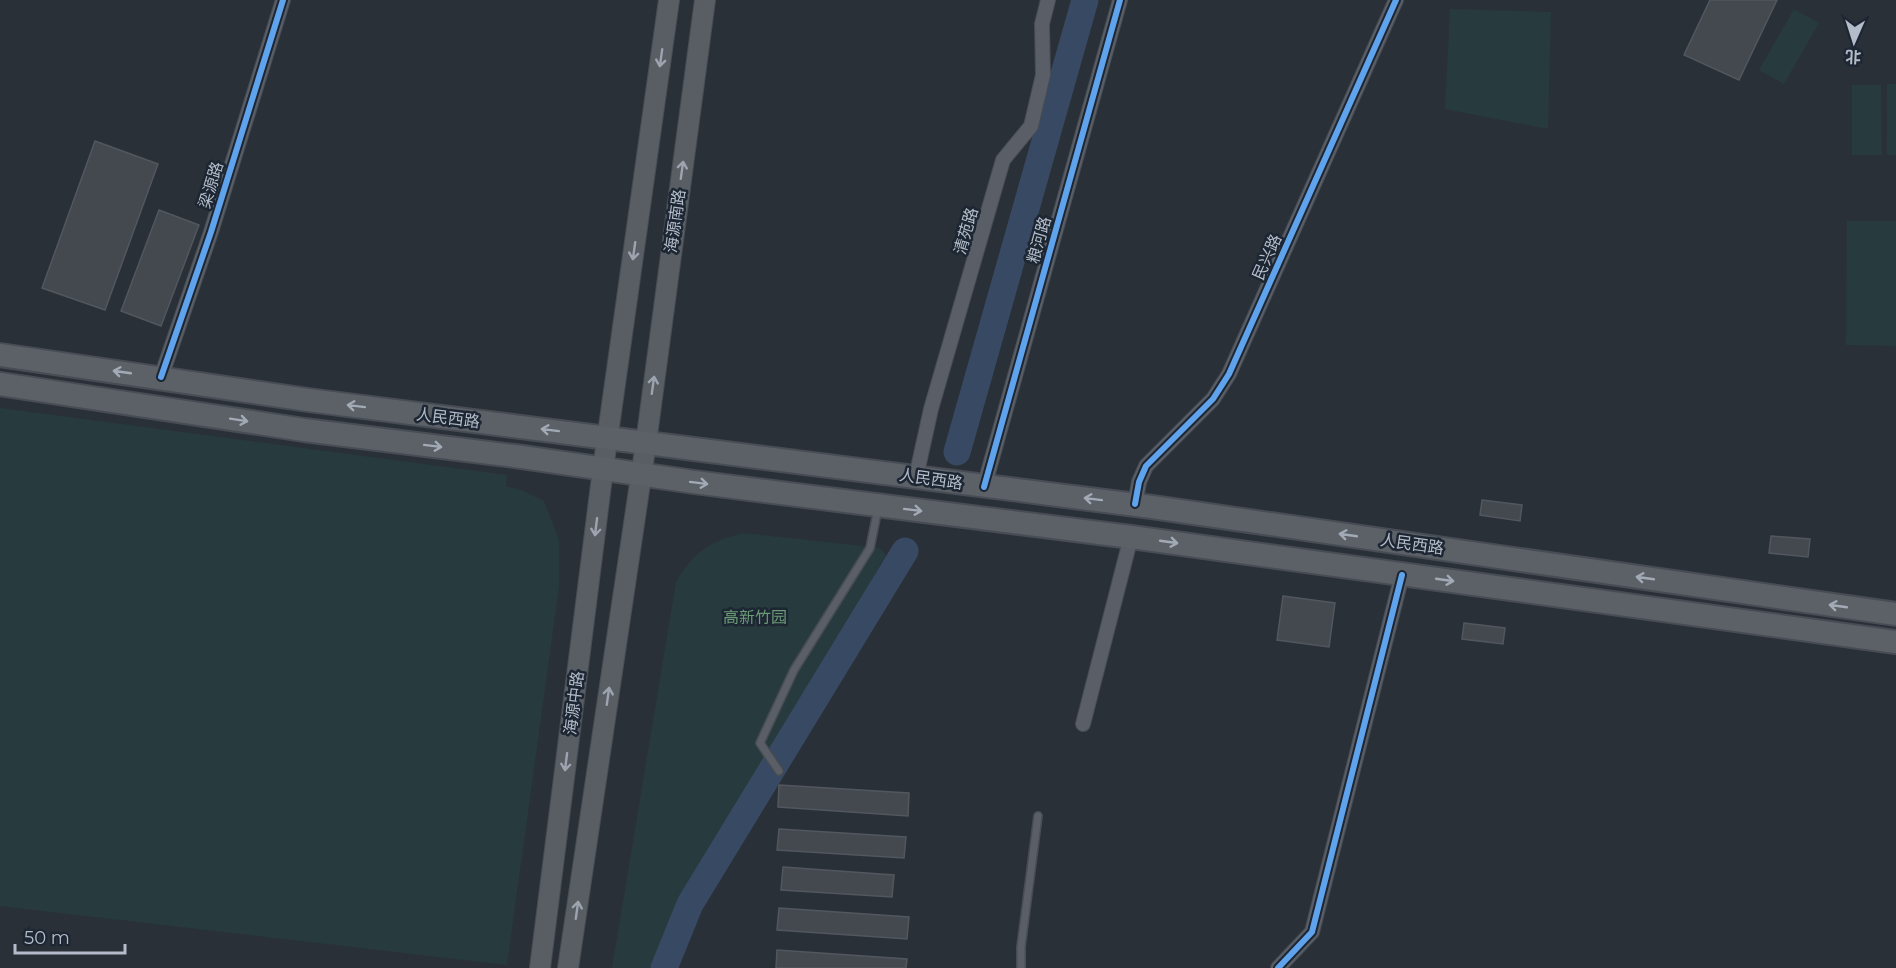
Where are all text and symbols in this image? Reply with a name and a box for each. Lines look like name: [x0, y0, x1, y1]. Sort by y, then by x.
north arrow: [1824, 12, 1884, 72]
text: 北: [1845, 47, 1862, 66]
one-way arrow: [655, 48, 666, 67]
street label: 梁源路: [195, 159, 227, 211]
one-way arrow: [676, 161, 687, 181]
street label: 海源南路: [661, 188, 689, 254]
street label: 清苑路: [950, 205, 982, 257]
street label: 粮河路: [1023, 214, 1055, 266]
street label: 民兴路: [1249, 231, 1285, 283]
one-way arrow: [628, 241, 639, 260]
one-way arrow: [112, 366, 132, 377]
one-way arrow: [648, 375, 659, 395]
one-way arrow: [347, 400, 367, 411]
street label: 人民西路: [415, 405, 481, 431]
one-way arrow: [229, 415, 249, 426]
one-way arrow: [540, 424, 560, 435]
one-way arrow: [422, 441, 442, 452]
street label: 人民西路: [898, 465, 964, 493]
one-way arrow: [688, 478, 708, 489]
one-way arrow: [1083, 494, 1103, 505]
one-way arrow: [902, 504, 922, 515]
one-way arrow: [590, 517, 601, 537]
one-way arrow: [1339, 529, 1359, 540]
street label: 人民西路: [1379, 530, 1445, 558]
one-way arrow: [1158, 537, 1178, 548]
one-way arrow: [1636, 572, 1655, 583]
one-way arrow: [1435, 575, 1455, 586]
one-way arrow: [1829, 600, 1848, 611]
park label: 高新竹园: [723, 608, 787, 627]
street label: 海源中路: [561, 670, 587, 736]
one-way arrow: [603, 687, 614, 707]
one-way arrow: [560, 752, 571, 772]
one-way arrow: [571, 901, 582, 921]
scale bar: [15, 917, 124, 955]
text: 50 m: [24, 927, 70, 949]

